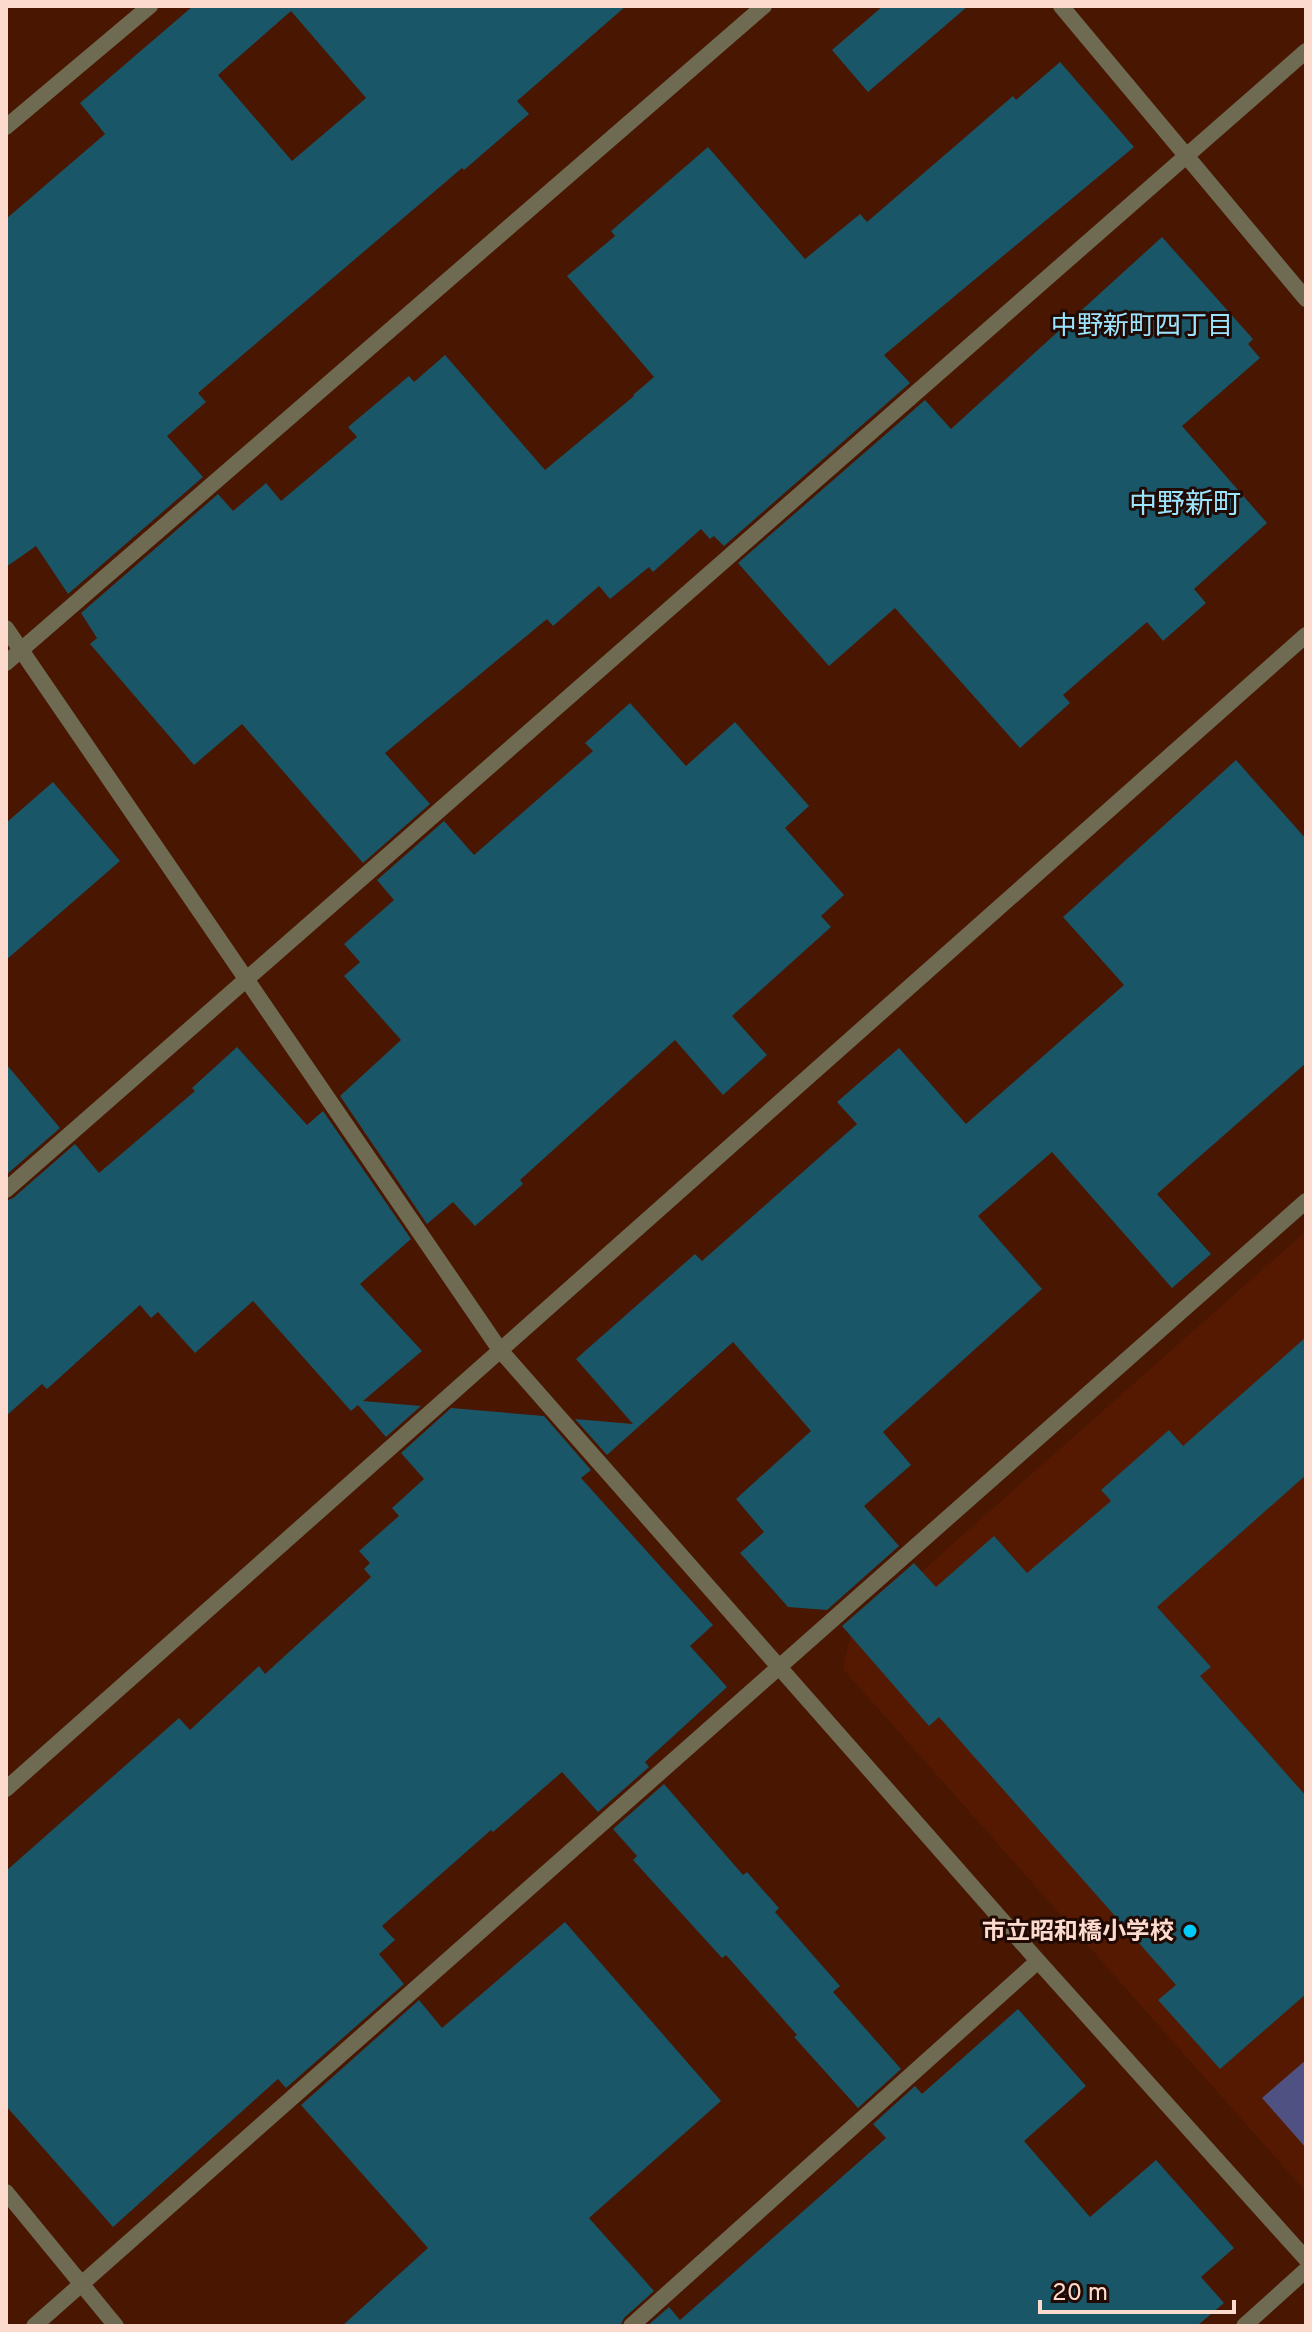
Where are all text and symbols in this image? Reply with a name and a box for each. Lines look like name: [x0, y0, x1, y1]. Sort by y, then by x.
district label: 中野新町四丁目: [1051, 311, 1233, 344]
district label: 中野新町: [1129, 488, 1241, 524]
place label: 市立昭和橋小学校: [982, 1918, 1174, 1948]
marker: 市立昭和橋小学校: [1181, 1922, 1199, 1940]
scale bar: [1040, 2264, 1234, 2314]
text: 20 m: [1052, 2279, 1108, 2309]

